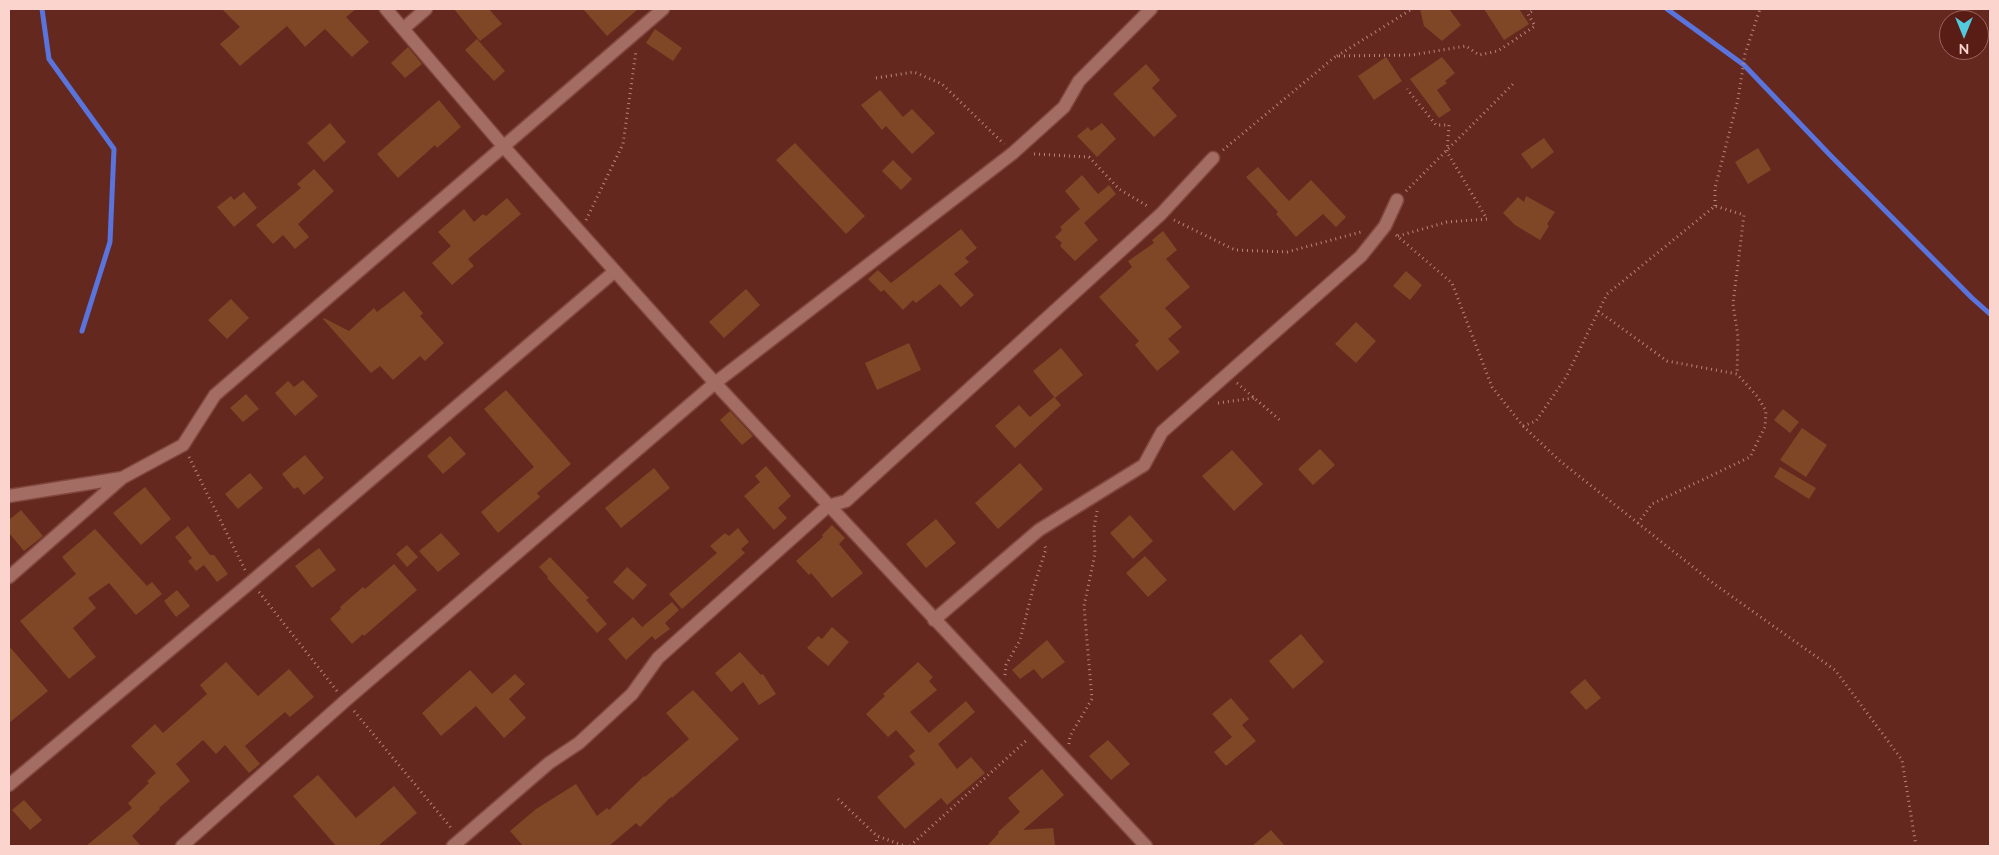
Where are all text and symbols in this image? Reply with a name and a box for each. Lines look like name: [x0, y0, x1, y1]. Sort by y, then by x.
north arrow: [1939, 10, 1989, 60]
text: N: [1959, 40, 1969, 58]

